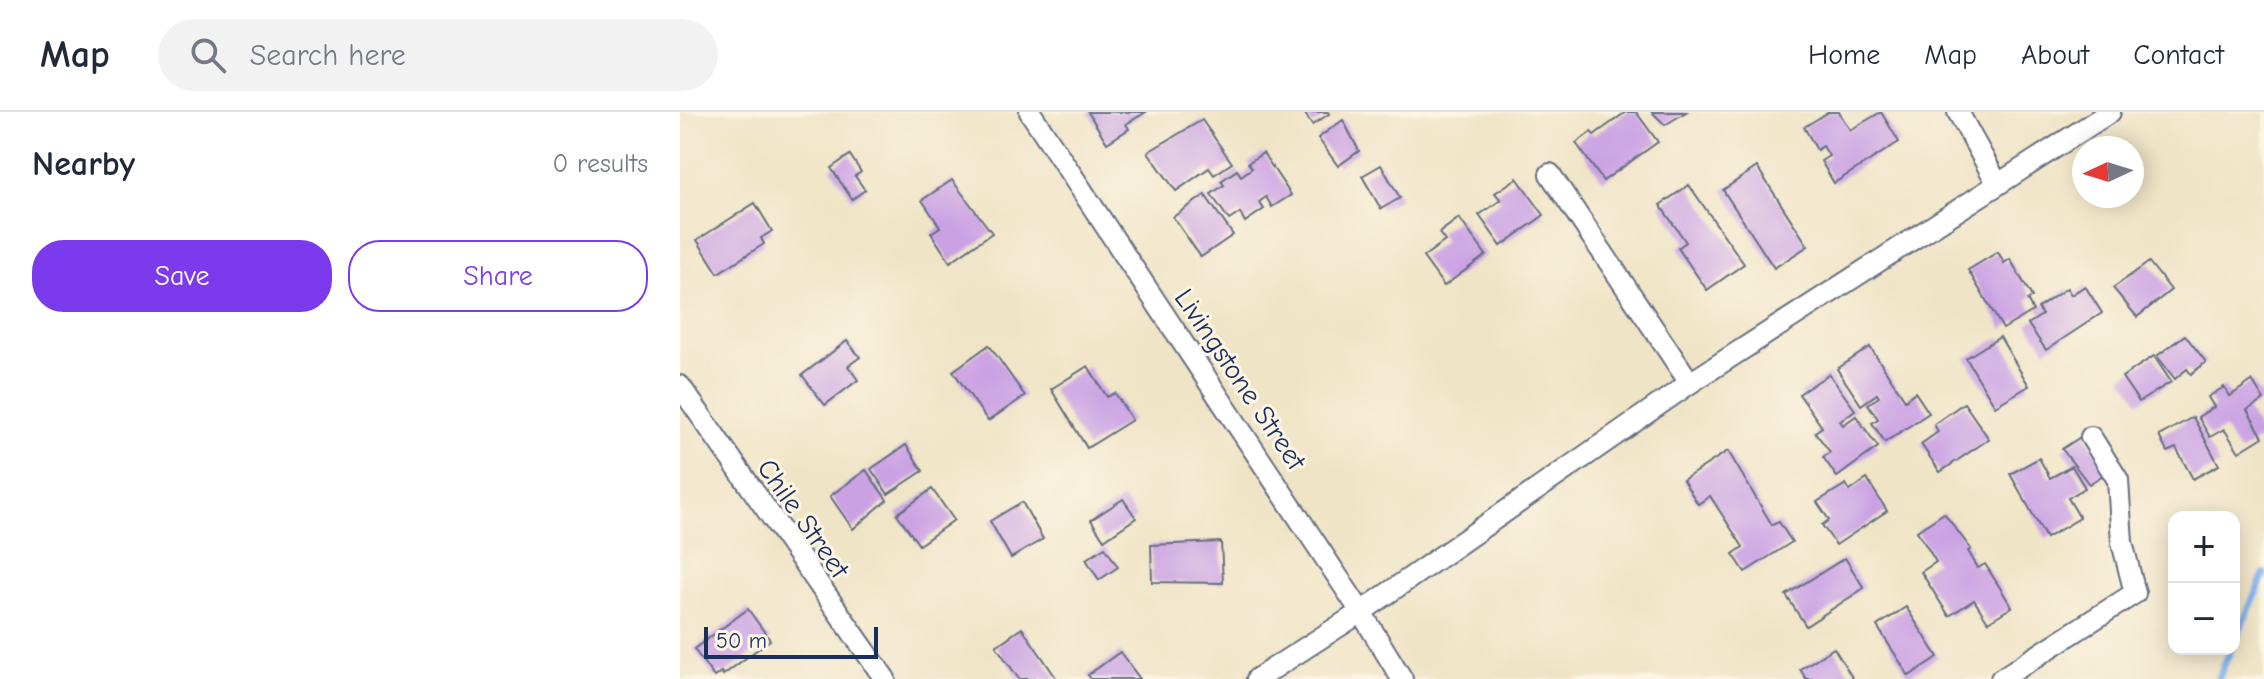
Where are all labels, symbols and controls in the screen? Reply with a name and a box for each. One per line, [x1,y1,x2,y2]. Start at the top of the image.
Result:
search box [158,19,718,91]
text: Map [40,33,110,77]
icon: search [186,33,230,77]
text: Search here [250,38,406,73]
text: Home [1808,39,1880,71]
text: Map [1924,39,1977,71]
text: About [2021,39,2089,71]
text: Contact [2133,39,2224,71]
north arrow [2072,136,2144,208]
text: Nearby [32,144,135,184]
text: 0 results [553,149,648,179]
button: Save [32,240,332,312]
button: Share [348,240,648,312]
street label: Livingstone Street [1168,283,1313,477]
street label: Chile Street [750,453,856,585]
map controls [2168,511,2240,655]
button: + [2168,511,2240,583]
button: − [2168,583,2240,655]
scale bar [704,623,878,659]
text: 50 m [716,628,767,654]

